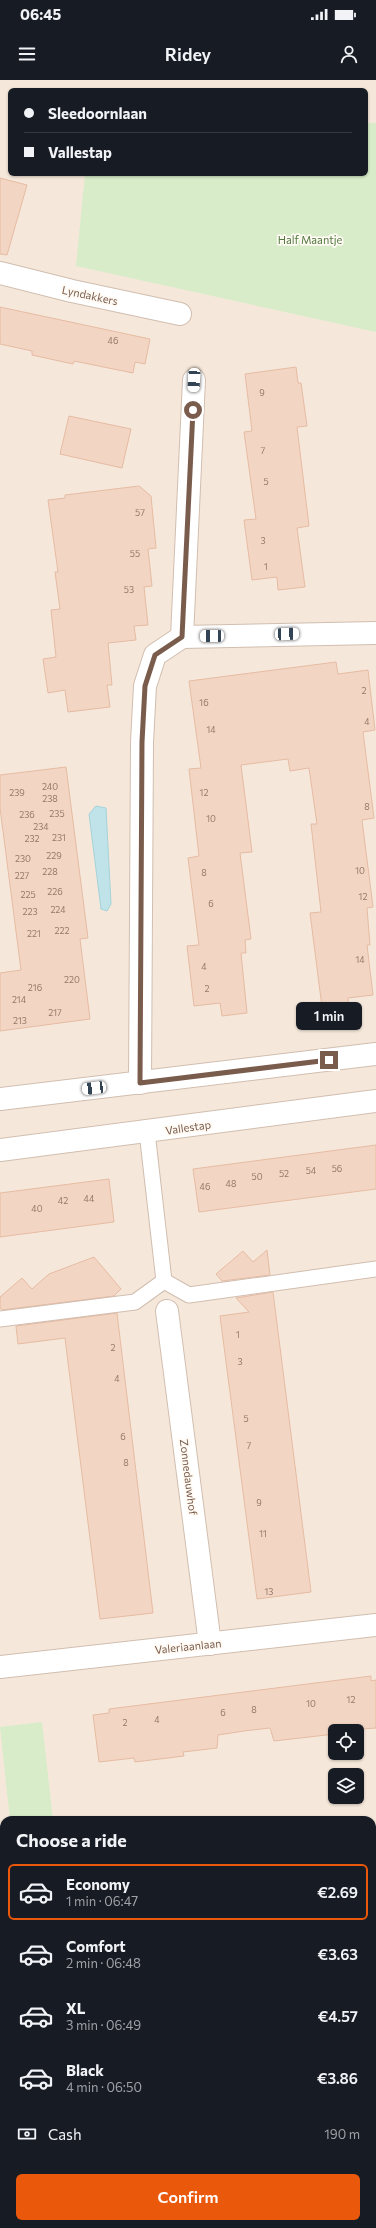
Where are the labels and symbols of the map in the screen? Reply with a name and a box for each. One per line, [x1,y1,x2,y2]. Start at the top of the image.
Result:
park label: Half Maantje [278,233,342,246]
street label: Lyndakkers [61,283,119,307]
house number: 46 [108,335,118,346]
car [187,368,201,392]
house number: 9 [259,387,265,398]
route start [184,401,202,419]
house number: 7 [261,445,266,456]
house number: 5 [263,476,269,487]
house number: 57 [135,507,145,518]
house number: 3 [260,535,266,546]
house number: 55 [130,548,140,559]
house number: 1 [264,561,268,572]
house number: 53 [124,584,134,595]
car [275,628,299,640]
car [200,630,224,642]
house number: 2 [362,685,367,696]
house number: 16 [199,697,209,708]
house number: 4 [364,716,370,727]
house number: 14 [206,724,216,735]
house number: 240 [42,781,58,792]
house number: 239 [9,787,25,798]
house number: 12 [200,787,208,798]
house number: 238 [42,793,58,804]
house number: 8 [364,801,370,812]
house number: 235 [49,808,65,819]
house number: 236 [19,809,35,820]
house number: 10 [206,813,216,824]
house number: 234 [33,821,49,832]
house number: 231 [52,832,66,843]
house number: 232 [24,833,40,844]
house number: 229 [46,850,62,861]
house number: 230 [15,853,31,864]
house number: 10 [355,865,365,876]
house number: 228 [42,866,58,877]
house number: 8 [201,867,207,878]
house number: 227 [15,870,30,881]
house number: 226 [47,886,63,897]
house number: 225 [20,889,36,900]
house number: 12 [359,891,367,902]
house number: 6 [208,898,214,909]
house number: 224 [50,904,66,915]
house number: 223 [22,906,38,917]
house number: 222 [55,925,69,936]
house number: 221 [27,928,41,939]
house number: 14 [355,954,365,965]
house number: 4 [201,961,207,972]
house number: 220 [64,974,80,985]
house number: 216 [28,982,42,993]
house number: 2 [205,983,210,994]
house number: 214 [12,994,27,1005]
callout: 1 min [296,1002,362,1030]
house number: 217 [48,1007,62,1018]
house number: 213 [13,1015,27,1026]
route end [320,1051,338,1069]
car [81,1081,107,1095]
street label: Vallestap [164,1117,212,1137]
house number: 56 [332,1163,342,1174]
house number: 54 [306,1165,317,1176]
house number: 52 [279,1168,289,1179]
house number: 50 [251,1171,263,1182]
house number: 48 [226,1178,236,1189]
house number: 46 [200,1181,210,1192]
house number: 44 [84,1193,95,1204]
house number: 42 [58,1195,68,1206]
house number: 40 [31,1203,43,1214]
house number: 1 [236,1329,240,1340]
house number: 2 [111,1342,116,1353]
house number: 3 [237,1356,243,1367]
house number: 4 [114,1373,120,1384]
house number: 5 [243,1413,249,1424]
house number: 6 [120,1431,126,1442]
street label: Zonnedauwhof [178,1438,200,1516]
house number: 7 [247,1440,252,1451]
house number: 8 [123,1457,129,1468]
house number: 9 [256,1497,262,1508]
house number: 11 [259,1528,267,1539]
house number: 13 [265,1586,273,1597]
street label: Valeriaanlaan [154,1636,222,1656]
house number: 12 [347,1694,355,1705]
house number: 10 [306,1698,316,1709]
house number: 8 [251,1704,257,1715]
house number: 6 [220,1707,226,1718]
house number: 4 [154,1714,160,1725]
house number: 2 [123,1717,128,1728]

